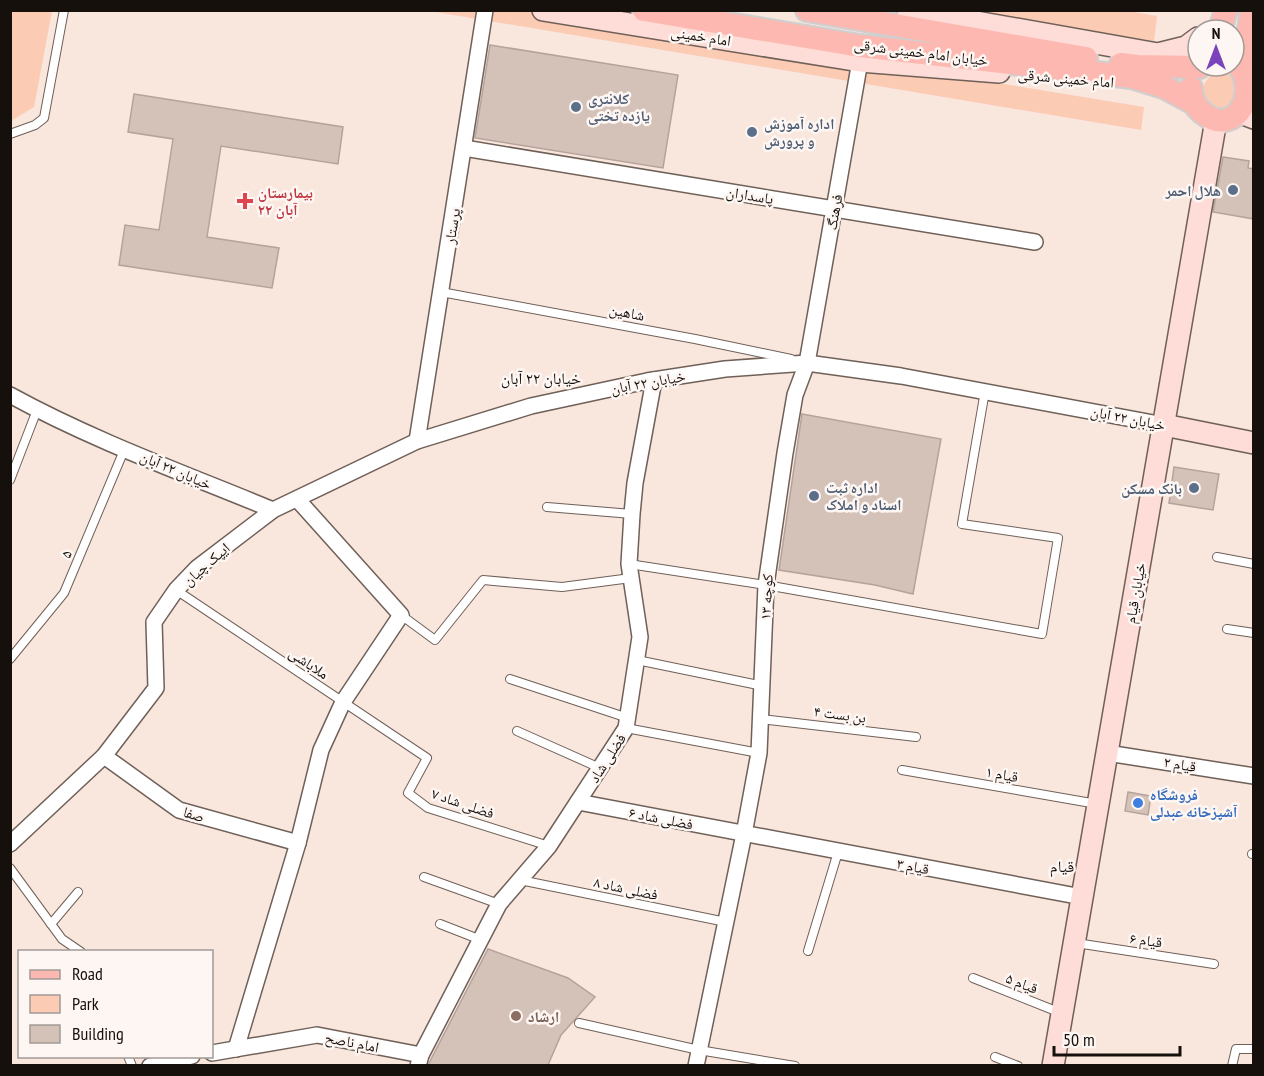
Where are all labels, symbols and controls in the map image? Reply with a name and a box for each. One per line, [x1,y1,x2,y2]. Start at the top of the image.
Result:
north arrow [1186,18,1246,78]
street label: امام خمینی [669,22,732,51]
text: N [1212,23,1220,43]
street label: خیابان امام خمینی شرقی [853,34,990,71]
street label: امام خمینی شرقی [1017,64,1115,93]
place label: کلانتری یازده تختی [588,89,650,125]
marker: کلانتری یازده تختی [569,100,583,114]
place label: اداره آموزش و پرورش [764,114,834,150]
marker: اداره آموزش و پرورش [745,125,759,139]
place label: هلال احمر [1164,181,1221,200]
street label: پاسداران [725,182,775,209]
place label: بیمارستان ۲۲ آبان [258,183,313,219]
marker: هلال احمر [1226,183,1240,197]
marker: بیمارستان ۲۲ آبان [236,192,254,210]
street label: فرهنگ [822,193,846,231]
street label: پرستار [440,207,464,246]
street label: شاهین [608,299,646,326]
street label: خیابان ۲۲ آبان [609,366,687,399]
district label: خیابان ۲۲ آبان [501,368,581,389]
street label: خیابان ۲۲ آبان [1089,401,1167,436]
street label: خیابان ۲۲ آبان [137,446,215,495]
place label: اداره ثبت اسناد و املاک [826,478,902,514]
place label: بانک مسکن [1121,479,1182,498]
marker: بانک مسکن [1187,481,1201,495]
marker: اداره ثبت اسناد و املاک [807,489,821,503]
street label: ایپک چیان [178,538,234,590]
street label: ۵ [56,547,76,561]
street label: خیابان قیام [1120,561,1151,625]
street label: کوچه ۱۳ [755,573,777,621]
street label: ملاباشی [285,643,333,684]
street label: بن بست ۴ [813,701,867,728]
street label: فضلی شاد [584,730,631,787]
street label: قیام ۲ [1162,752,1198,777]
street label: قیام ۱ [984,762,1020,787]
street label: فضلی شاد ۷ [429,783,497,823]
place label: فروشگاه آشپزخانه عبدلی [1150,785,1238,821]
marker: فروشگاه آشپزخانه عبدلی [1131,796,1145,810]
street label: صفا [181,802,207,826]
street label: فضلی شاد ۶ [627,802,695,835]
street label: قیام ۳ [895,854,931,879]
district label: قیام [1050,856,1074,877]
street label: فضلی شاد ۸ [592,872,660,905]
street label: قیام ۶ [1128,928,1164,953]
legend [18,950,213,1058]
text: Road [72,962,103,985]
street label: قیام ۵ [1003,968,1041,999]
text: Park [72,992,99,1015]
place label: ارشاد [528,1007,559,1026]
marker: ارشاد [509,1009,523,1023]
scale bar [1054,1019,1180,1057]
text: Building [72,1022,124,1045]
street label: امام ناصح [323,1027,381,1057]
text: 50 m [1063,1028,1095,1051]

